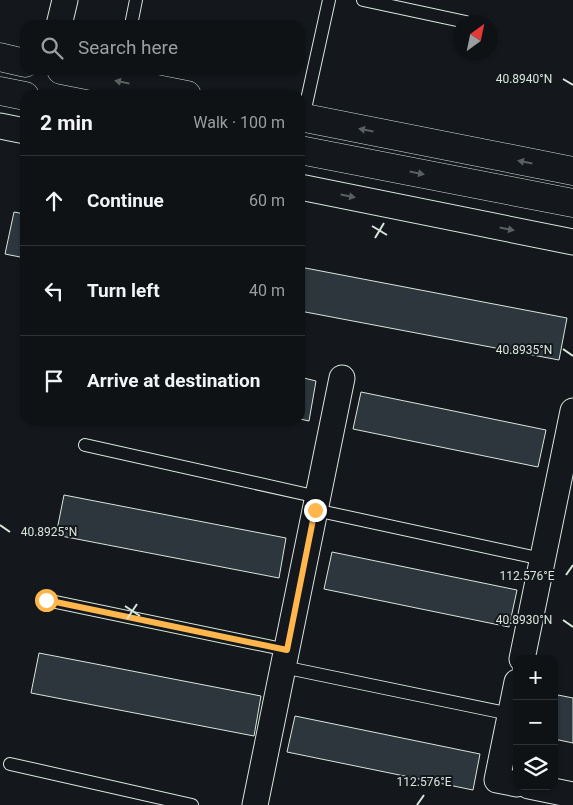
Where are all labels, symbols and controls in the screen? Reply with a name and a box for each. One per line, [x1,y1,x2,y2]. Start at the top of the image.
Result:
north arrow [453,15,498,60]
search box [20,20,305,75]
icon: search [38,34,66,62]
text: Search here [78,36,178,59]
text: 40.8940°N [496,72,552,86]
one-way arrow [114,78,130,86]
text: 2 min [40,111,93,135]
text: Walk · 100 m [193,113,285,132]
one-way arrow [357,126,373,134]
one-way arrow [518,158,533,166]
one-way arrow [409,169,425,177]
icon: ahead [40,187,68,215]
text: Continue [87,189,164,212]
text: 60 m [249,191,285,210]
one-way arrow [340,193,356,201]
one-way arrow [500,225,516,233]
icon: left [40,277,68,305]
text: Turn left [87,279,160,302]
text: 40 m [249,281,285,300]
text: 40.8935°N [496,343,552,357]
icon: arrive [40,367,68,395]
text: Arrive at destination [87,369,260,392]
route end [304,499,327,522]
text: 40.8925°N [21,525,77,539]
text: 112.576°E [500,569,555,583]
route start [35,589,58,612]
text: 40.8930°N [496,613,552,627]
map controls [513,655,558,790]
button: + [513,655,558,700]
button: − [513,700,558,745]
button: layers [513,745,558,790]
text: 112.576°E [397,775,452,789]

